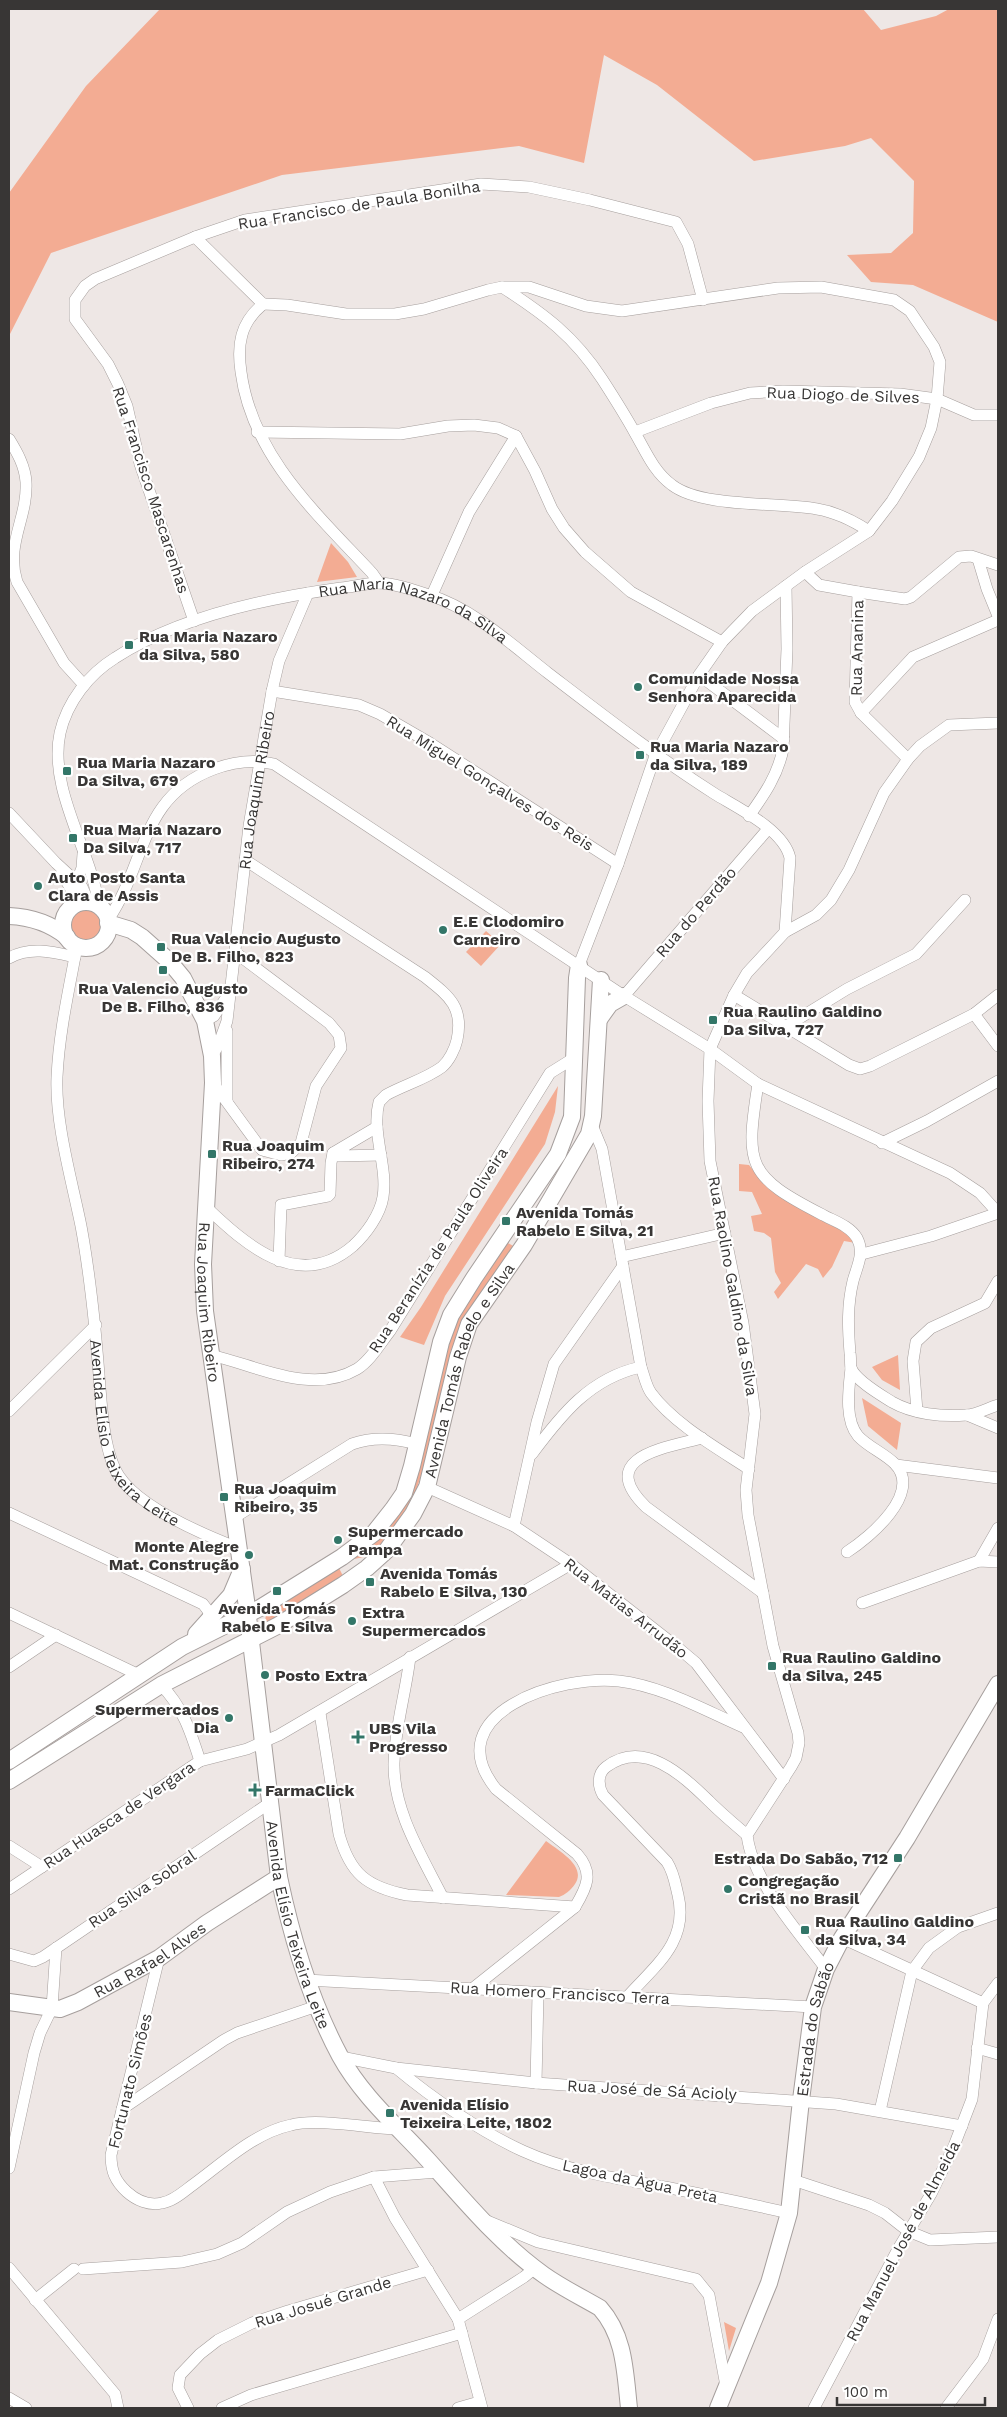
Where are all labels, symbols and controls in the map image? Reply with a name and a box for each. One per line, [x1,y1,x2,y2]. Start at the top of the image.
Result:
street label: Rua Francisco de Paula Bonilha [237,176,481,234]
street label: Rua Diogo de Silves [766,383,920,407]
street label: Rua Francisco Mascarenhas [109,384,193,596]
street label: Rua Maria Nazaro da Silva [317,573,512,647]
street label: Rua Ananina [847,600,867,696]
place label: Rua Maria Nazaro da Silva, 580 [139,627,278,664]
marker: Rua Maria Nazaro da Silva, 580 [123,639,135,651]
place label: Comunidade Nossa Senhora Aparecida [648,669,800,706]
marker: Comunidade Nossa Senhora Aparecida [632,681,644,693]
street label: Rua Joaquim Ribeiro [235,709,278,871]
street label: Rua Miguel Gonçalves dos Reis [383,711,597,855]
place label: Rua Maria Nazaro da Silva, 189 [650,737,789,774]
marker: Rua Maria Nazaro da Silva, 189 [634,749,646,761]
place label: Rua Maria Nazaro Da Silva, 679 [77,753,216,790]
marker: Rua Maria Nazaro Da Silva, 679 [61,765,73,777]
place label: Rua Maria Nazaro Da Silva, 717 [83,820,222,857]
marker: Rua Maria Nazaro Da Silva, 717 [67,832,79,844]
street label: Rua do Perdão [652,863,740,961]
place label: Auto Posto Santa Clara de Assis [48,868,186,905]
marker: Auto Posto Santa Clara de Assis [32,880,44,892]
place label: E.E Clodomiro Carneiro [453,912,564,949]
marker: E.E Clodomiro Carneiro [437,924,449,936]
place label: Rua Valencio Augusto De B. Filho, 823 [171,929,341,966]
marker: Rua Valencio Augusto De B. Filho, 823 [155,941,167,953]
marker: Rua Valencio Augusto De B. Filho, 836 [157,964,169,976]
place label: Rua Valencio Augusto De B. Filho, 836 [78,979,248,1016]
place label: Rua Raulino Galdino Da Silva, 727 [723,1002,882,1039]
marker: Rua Raulino Galdino Da Silva, 727 [707,1014,719,1026]
place label: Rua Joaquim Ribeiro, 274 [222,1136,325,1173]
street label: Rua Beranízia de Paula Oliveira [364,1144,512,1356]
marker: Rua Joaquim Ribeiro, 274 [206,1148,218,1160]
street label: Rua Raolino Galdino da Silva [704,1175,762,1397]
place label: Avenida Tomás Rabelo E Silva, 21 [516,1203,654,1240]
marker: Avenida Tomás Rabelo E Silva, 21 [500,1215,512,1227]
street label: Rua Joaquim Ribeiro [193,1222,225,1384]
street label: Avenida Tomás Rabelo e Silva [420,1259,518,1480]
street label: Avenida Elísio Teixeira Leite [87,1339,183,1530]
place label: Rua Joaquim Ribeiro, 35 [234,1479,337,1516]
marker: Rua Joaquim Ribeiro, 35 [218,1491,230,1503]
place label: Supermercado Pampa [348,1522,464,1559]
marker: Supermercado Pampa [332,1534,344,1546]
place label: Monte Alegre Mat. Construção [109,1537,239,1574]
marker: Monte Alegre Mat. Construção [243,1549,255,1561]
street label: Rua Matias Arrudão [560,1554,692,1662]
place label: Avenida Tomás Rabelo E Silva, 130 [380,1564,528,1601]
marker: Avenida Tomás Rabelo E Silva, 130 [364,1576,376,1588]
marker: Avenida Tomás Rabelo E Silva [271,1585,283,1597]
place label: Avenida Tomás Rabelo E Silva [218,1599,336,1636]
place label: Extra Supermercados [362,1603,486,1640]
marker: Extra Supermercados [346,1615,358,1627]
place label: Rua Raulino Galdino da Silva, 245 [782,1648,941,1685]
marker: Rua Raulino Galdino da Silva, 245 [766,1660,778,1672]
place label: Posto Extra [275,1666,368,1685]
marker: Posto Extra [259,1669,271,1681]
place label: Supermercados Dia [95,1700,220,1737]
marker: Supermercados Dia [223,1712,235,1724]
place label: UBS Vila Progresso [369,1719,448,1756]
marker: UBS Vila Progresso [351,1730,365,1744]
street label: Rua Huasca de Vergara [40,1757,198,1873]
place label: FarmaClick [265,1781,354,1800]
marker: FarmaClick [249,1784,261,1796]
street label: Avenida Elísio Teixeira Leite [263,1819,335,2032]
street label: Rua Silva Sobral [85,1846,200,1932]
place label: Estrada Do Sabão, 712 [714,1849,888,1868]
marker: Estrada Do Sabão, 712 [892,1852,904,1864]
place label: Congregação Cristã no Brasil [738,1871,860,1908]
marker: Congregação Cristã no Brasil [722,1883,734,1895]
place label: Rua Raulino Galdino da Silva, 34 [815,1912,974,1949]
street label: Rua Rafael Alves [90,1918,209,2001]
marker: Rua Raulino Galdino da Silva, 34 [799,1924,811,1936]
street label: Estrada do Sabão [792,1958,838,2098]
street label: Rua Homero Francisco Terra [450,1978,670,2008]
street label: Fortunato Simões [104,2012,156,2150]
street label: Rua José de Sá Acioly [567,2076,738,2104]
place label: Avenida Elísio Teixeira Leite, 1802 [400,2095,552,2132]
marker: Avenida Elísio Teixeira Leite, 1802 [384,2107,396,2119]
street label: Rua Manuel José de Almeida [842,2137,964,2345]
street label: Lagoa da Àgua Preta [561,2155,719,2207]
street label: Rua Josué Grande [252,2272,394,2332]
scale bar [837,2374,984,2406]
text: 100 m [844,2383,888,2401]

